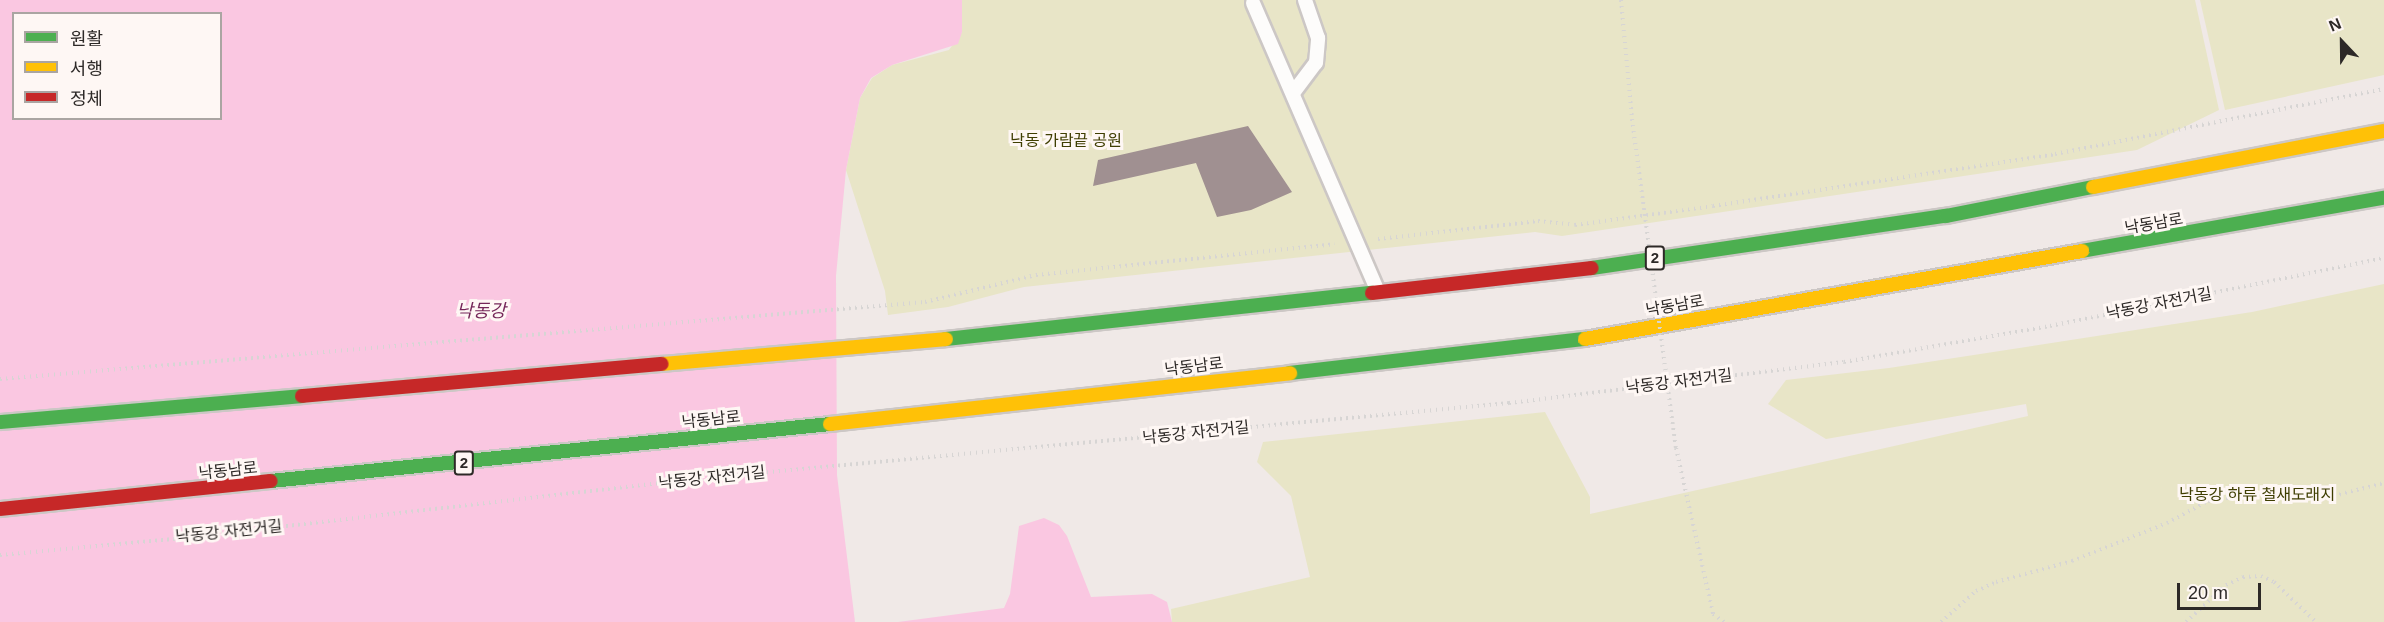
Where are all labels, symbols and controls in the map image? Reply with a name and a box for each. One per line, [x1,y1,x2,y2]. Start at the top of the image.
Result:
legend [12,12,222,120]
north arrow [2312,12,2372,72]
text: N [2327,15,2344,35]
text: 원활 [70,29,103,49]
text: 서행 [70,59,103,79]
text: 정체 [70,89,103,109]
park label: 낙동 가람끝 공원 [1010,131,1122,151]
street label: 낙동남로 [2123,209,2185,239]
road number: 2 [1644,246,1666,270]
street label: 낙동강 자전거길 [2104,284,2214,324]
street label: 낙동남로 [1644,291,1706,321]
water label: 낙동강 [456,300,506,322]
street label: 낙동남로 [1164,354,1224,380]
street label: 낙동강 자전거길 [1624,366,1734,398]
street label: 낙동남로 [681,407,741,433]
street label: 낙동강 자전거길 [1142,418,1250,448]
road number: 2 [454,451,474,475]
street label: 낙동남로 [198,458,258,484]
street label: 낙동강 자전거길 [658,463,766,493]
park label: 낙동강 하류 철새도래지 [2179,485,2335,505]
street label: 낙동강 자전거길 [175,517,283,547]
scale bar [2180,571,2264,609]
text: 20 m [2188,583,2228,603]

